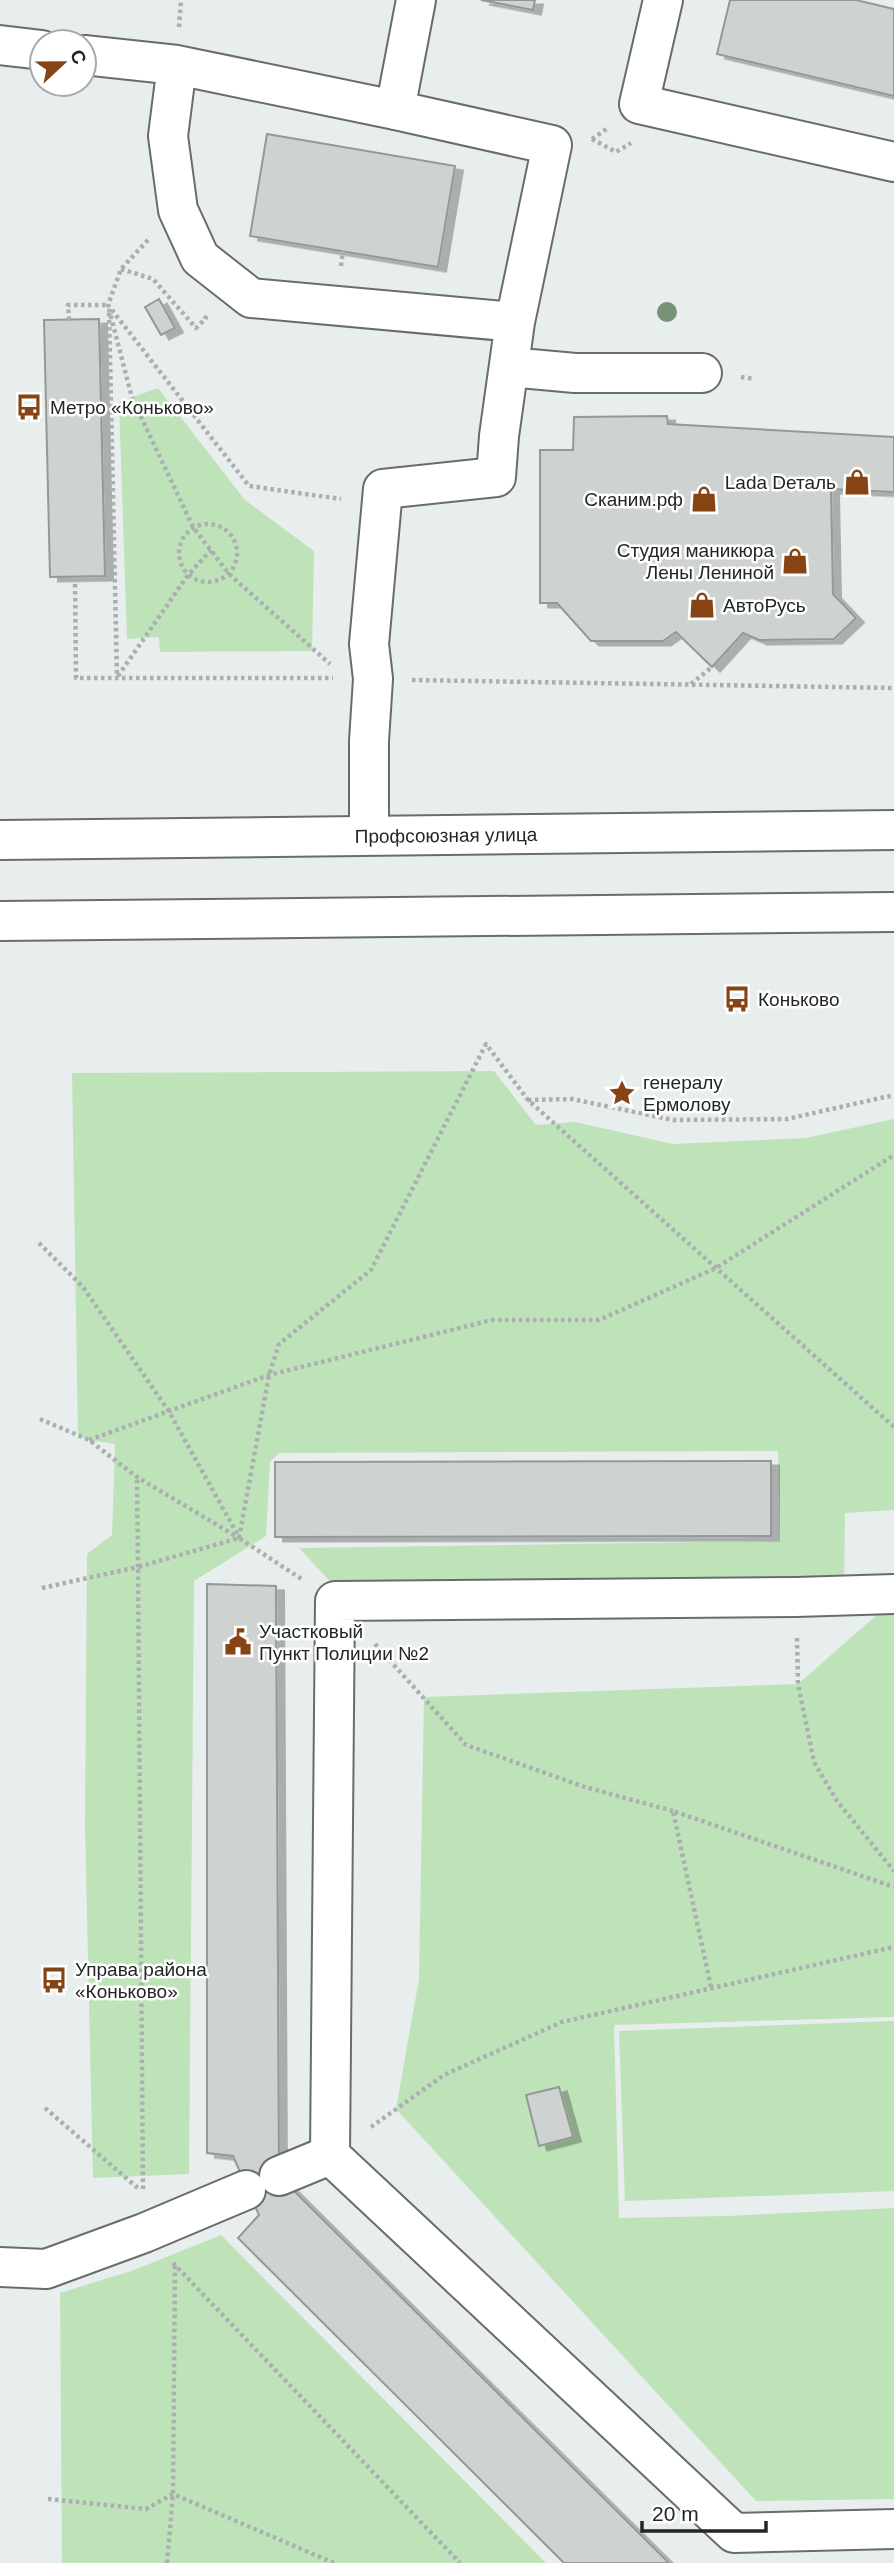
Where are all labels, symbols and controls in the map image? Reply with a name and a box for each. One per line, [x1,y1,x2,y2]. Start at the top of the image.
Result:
north arrow [28,28,98,98]
text: С [66,47,91,67]
bus stop icon: Метро «Коньково» [14,392,44,422]
place label: Метро «Коньково» [50,397,214,418]
shop icon: Lada Dеталь [842,467,872,497]
place label: Lada Dеталь [725,472,836,493]
shop icon: Сканим.рф [689,484,719,514]
place label: Сканим.рф [584,489,683,510]
place label: Студия маникюра Лены Лениной [617,540,774,583]
shop icon: Студия маникюра Лены Лениной [780,546,810,576]
shop icon: АвтоРусь [687,590,717,620]
place label: АвтоРусь [723,595,806,616]
street label: Профсоюзная улица [355,824,538,847]
bus stop icon: Коньково [722,984,752,1014]
place label: Коньково [758,989,840,1010]
place label: генералу Ермолову [643,1072,731,1115]
place icon: генералу Ермолову [607,1078,637,1108]
place label: Участковый Пункт Полиции №2 [259,1621,429,1664]
public building icon: Участковый Пункт Полиции №2 [223,1627,253,1657]
place label: Управа района «Коньково» [75,1959,207,2002]
bus stop icon: Управа района «Коньково» [39,1965,69,1995]
scale bar [642,2490,766,2534]
text: 20 m [652,2502,699,2525]

